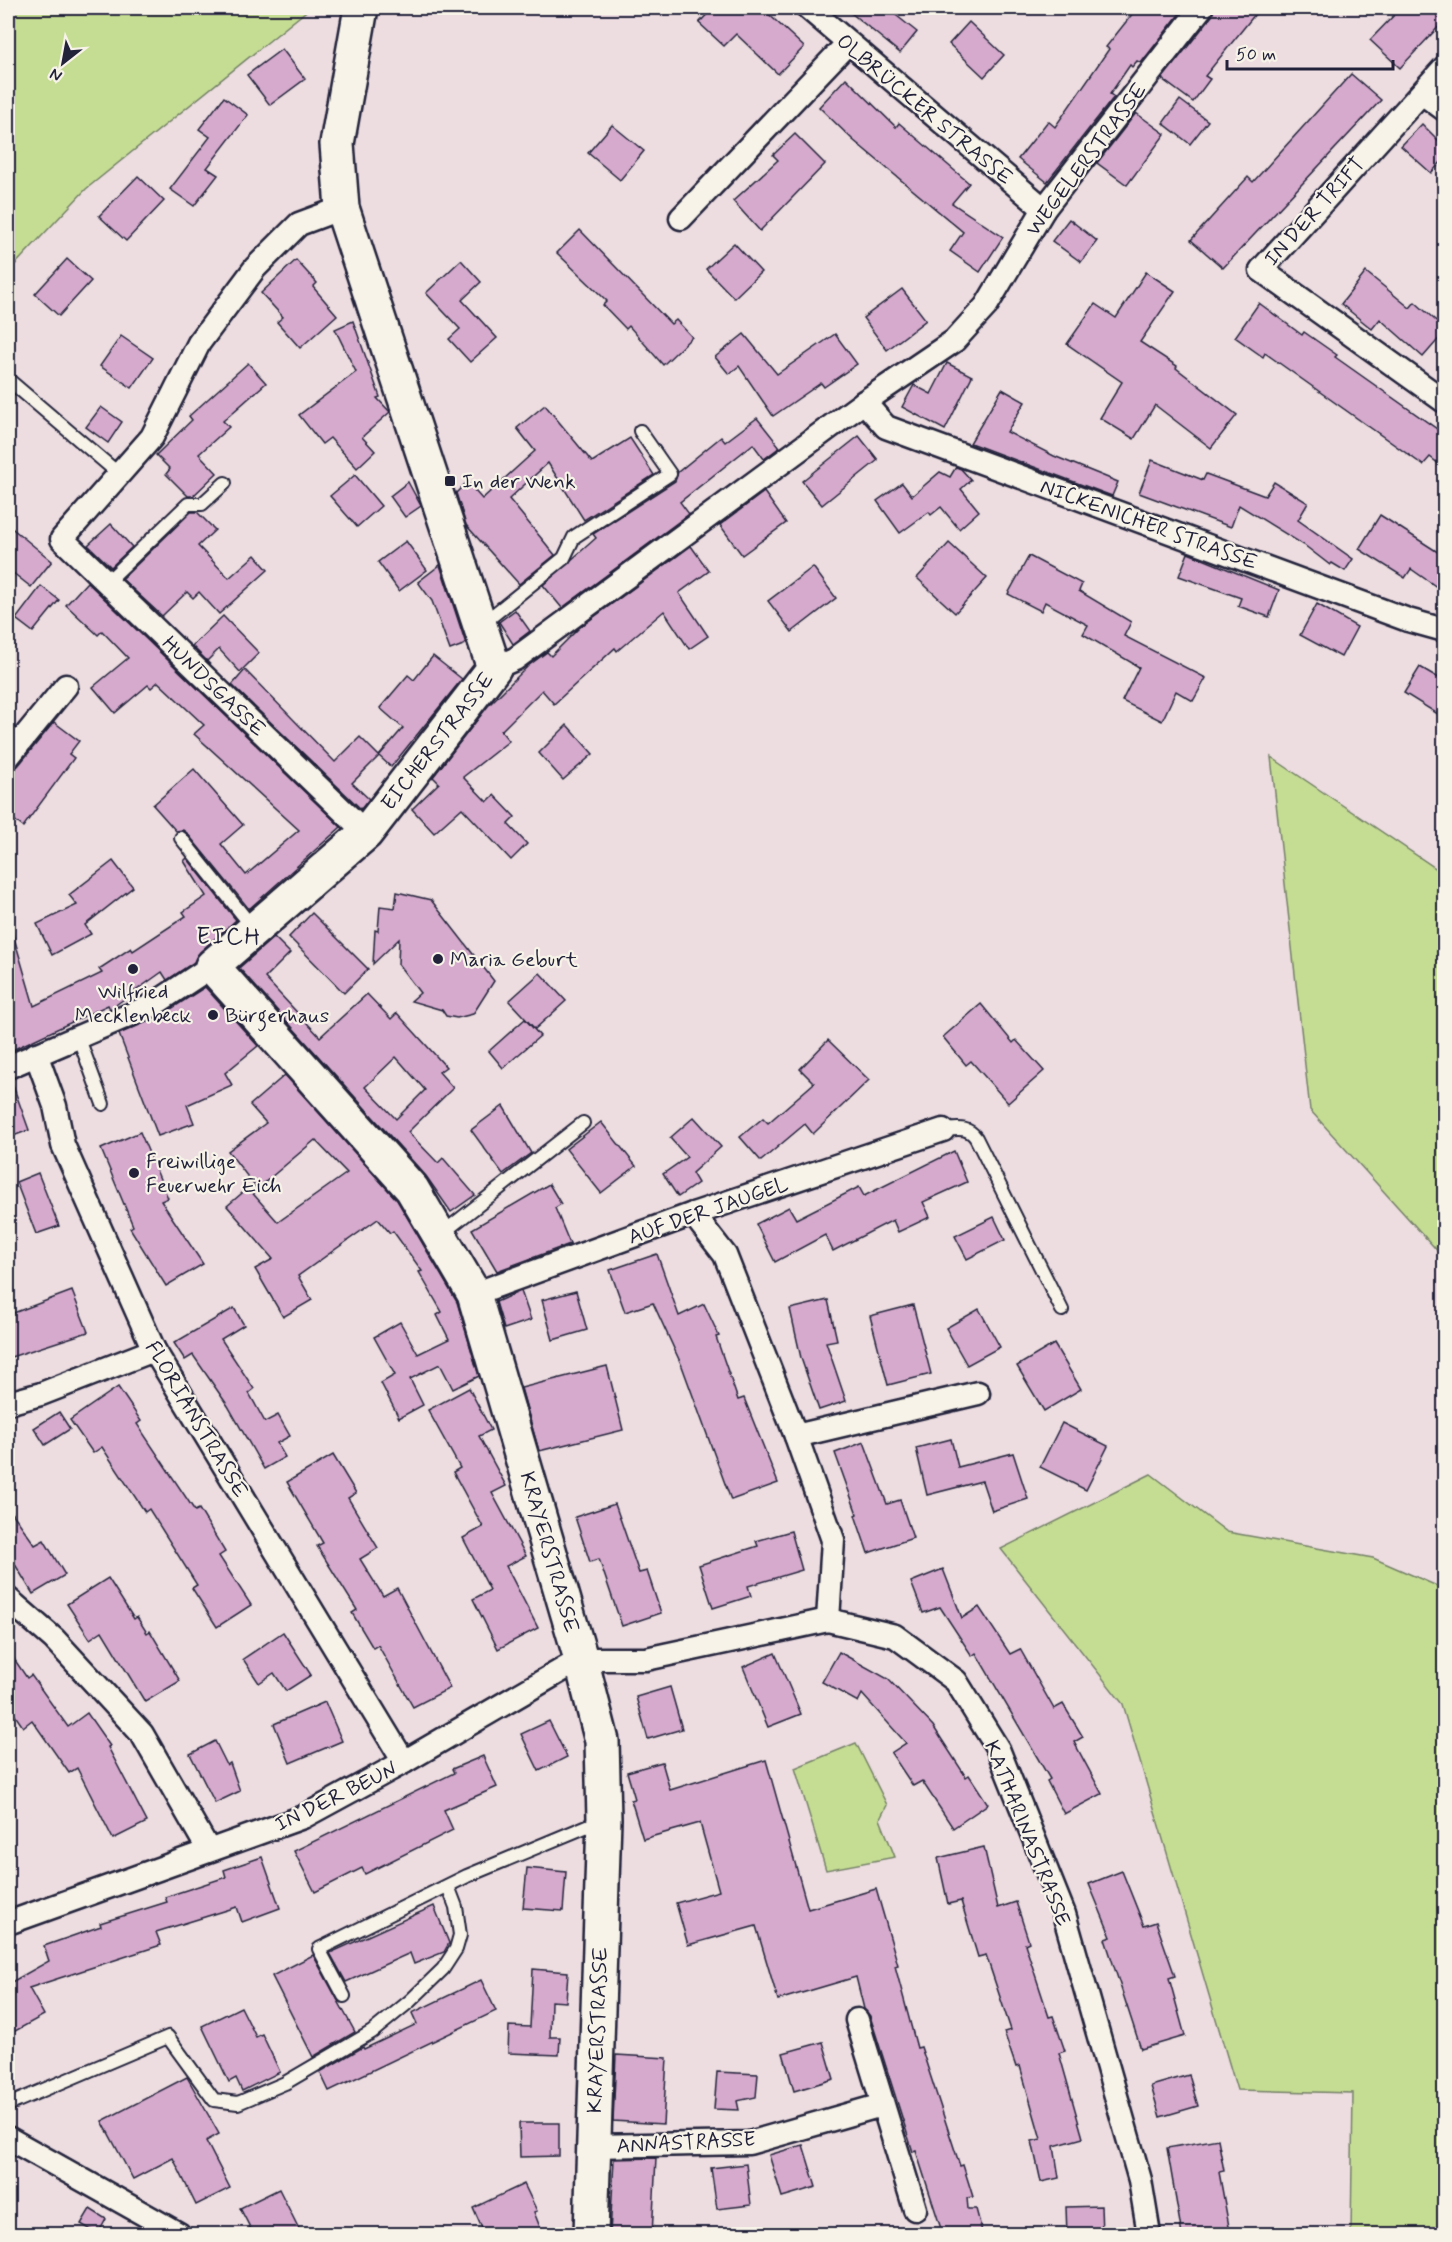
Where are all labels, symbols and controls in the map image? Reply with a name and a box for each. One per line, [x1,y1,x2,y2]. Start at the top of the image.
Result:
street label: OLBRÜCKER STRASSE [830,28,1018,192]
north arrow [33,33,93,93]
scale bar [1227,33,1394,71]
text: 50 m [1236,43,1276,67]
text: N [46,63,66,86]
street label: WEGELERSTRASSE [1020,77,1154,242]
street label: IN DER TRIFT [1258,151,1371,272]
place label: In der Wenk [462,468,576,496]
street label: NICKENICHER STRASSE [1036,473,1261,577]
marker: In der Wenk [443,474,457,488]
street label: HUNDSGASSE [155,630,271,743]
street label: EICHERSTRASSE [375,667,501,817]
district label: EICH [196,922,262,953]
place label: Maria Geburt [450,946,578,974]
marker: Maria Geburt [431,952,445,966]
marker: Wilfried Mecklenbeck [126,962,140,976]
place label: Wilfried Mecklenbeck [75,978,191,1030]
place label: Bürgerhaus [225,1002,329,1032]
marker: Bürgerhaus [206,1008,220,1022]
place label: Freiwillige Feuerwehr Eich [146,1148,282,1200]
marker: Freiwillige Feuerwehr Eich [127,1166,141,1180]
street label: AUF DER JAUGEL [624,1170,792,1251]
street label: FLORIANSTRASSE [138,1336,254,1503]
street label: KRAYERSTRASSE [513,1468,585,1636]
street label: KATHARINASTRASSE [977,1736,1077,1930]
street label: IN DER BEUN [271,1755,402,1839]
street label: KRAYERSTRASSE [581,1946,615,2114]
street label: ANNASTRASSE [616,2125,756,2161]

